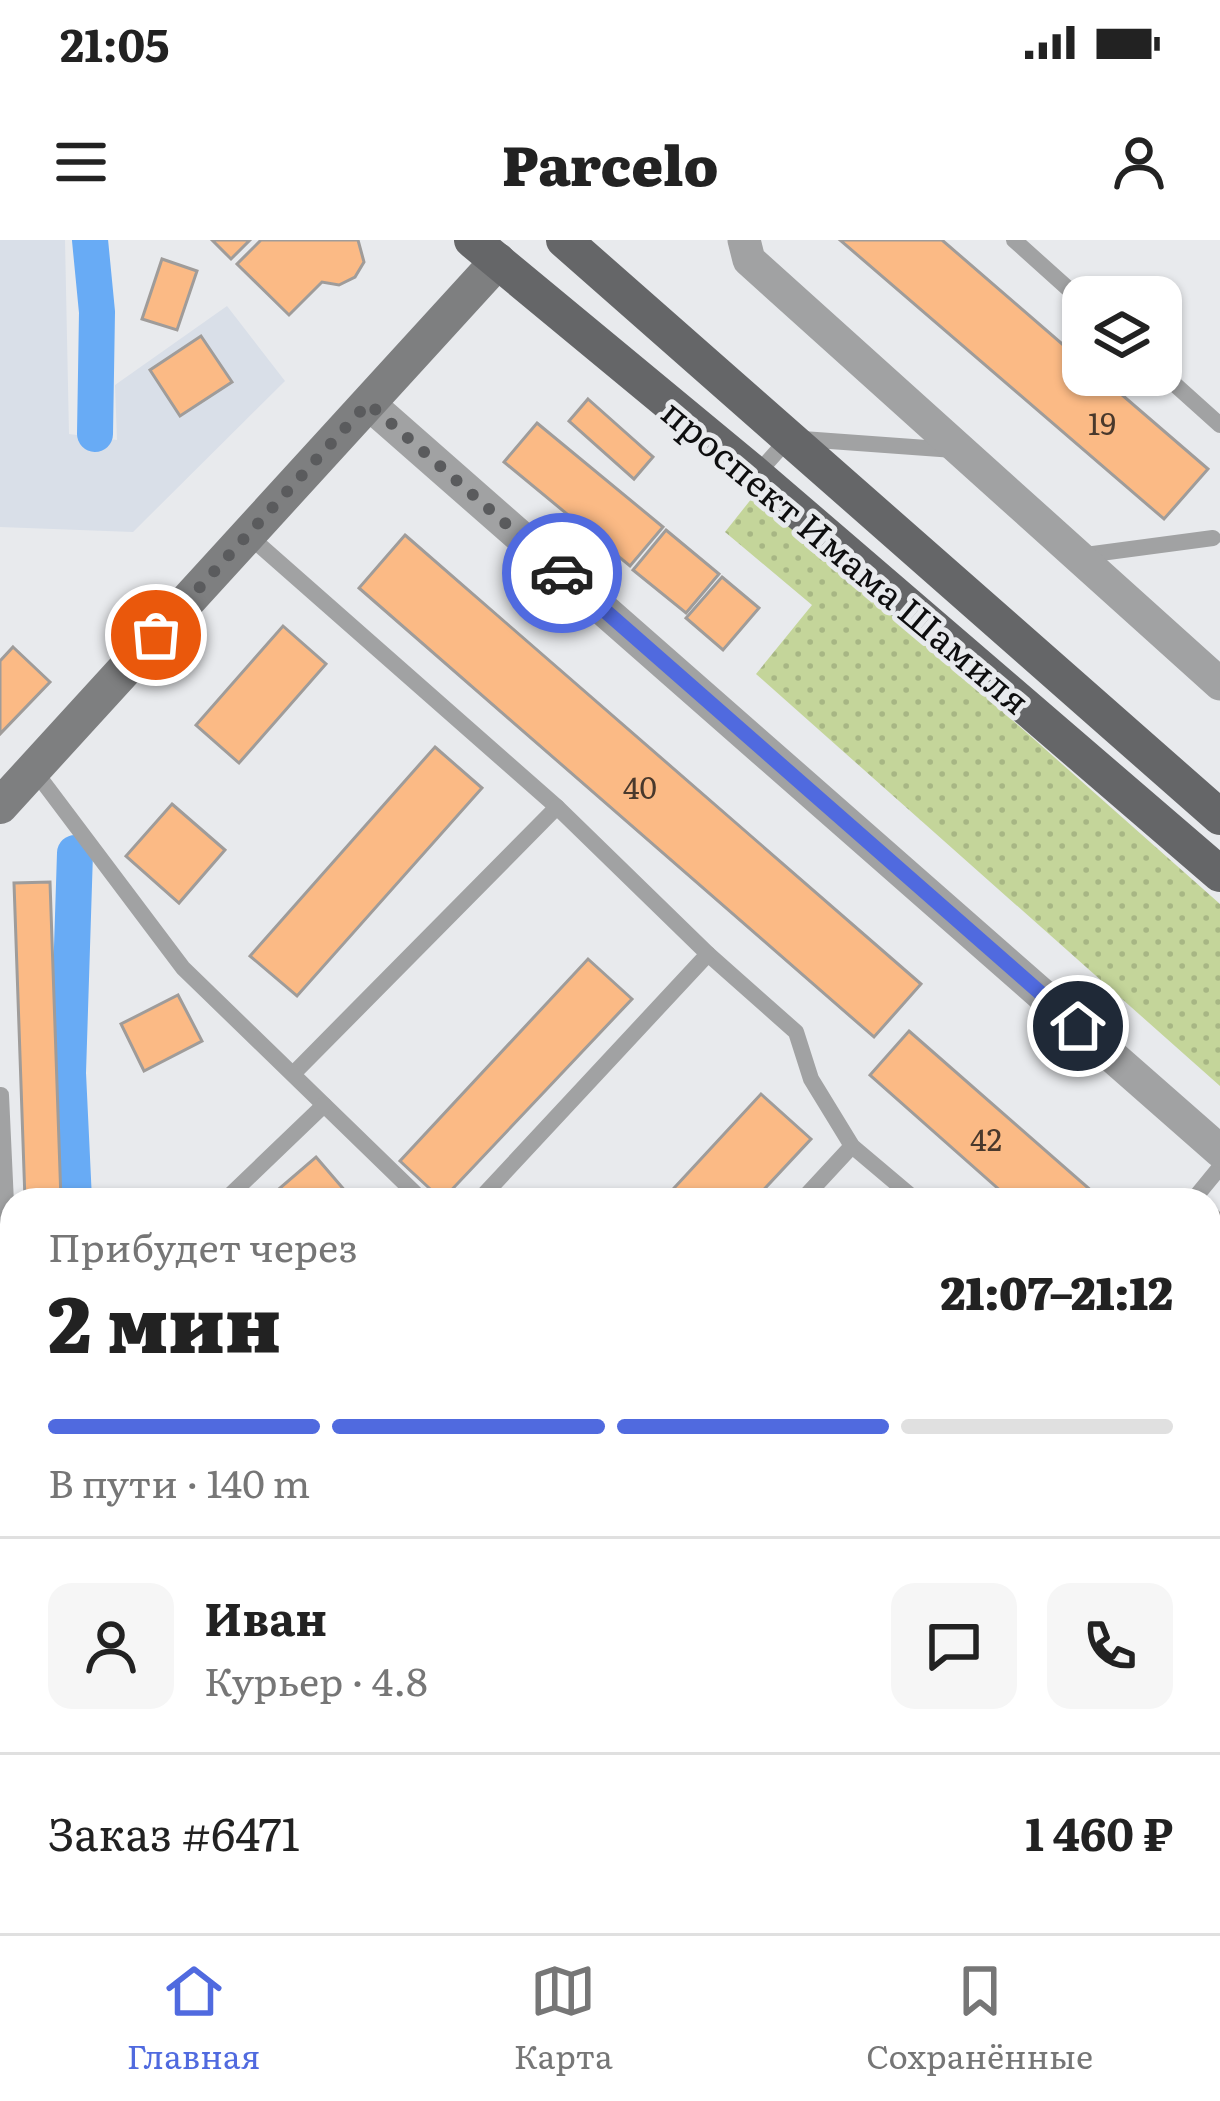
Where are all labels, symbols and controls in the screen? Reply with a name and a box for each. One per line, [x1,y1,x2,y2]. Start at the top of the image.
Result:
text: 21:05 [60,9,170,76]
text: Parcelo [502,122,718,203]
icon: menu [48,129,114,195]
icon: person [1106,129,1172,195]
map controls [1062,276,1182,396]
button: layers [1062,276,1182,396]
street label: проспект Имама Шамиля [651,385,1043,725]
house number: 19 [1088,400,1116,444]
courier [502,513,622,633]
icon: car [529,540,595,606]
pin [105,584,207,686]
icon: bag [123,602,189,668]
house number: 40 [623,764,657,808]
pin [1027,975,1129,1077]
icon: home [1045,993,1111,1059]
house number: 42 [970,1116,1002,1160]
text: Прибудет через [48,1216,358,1274]
text: 21:07–21:12 [941,1257,1173,1324]
text: 2 мин [48,1261,281,1377]
text: В пути · 140 m [48,1452,310,1510]
button: person [48,1583,174,1709]
text: Иван [204,1583,327,1650]
button: chat [891,1583,1017,1709]
button: phone [1047,1583,1173,1709]
text: Курьер · 4.8 [204,1650,428,1708]
text: Заказ #6471 [48,1798,300,1865]
text: 1 460 ₽ [1025,1798,1173,1865]
tab: Главная [127,1958,260,2079]
tab: Карта [514,1958,613,2079]
tab: Сохранённые [866,1958,1093,2079]

